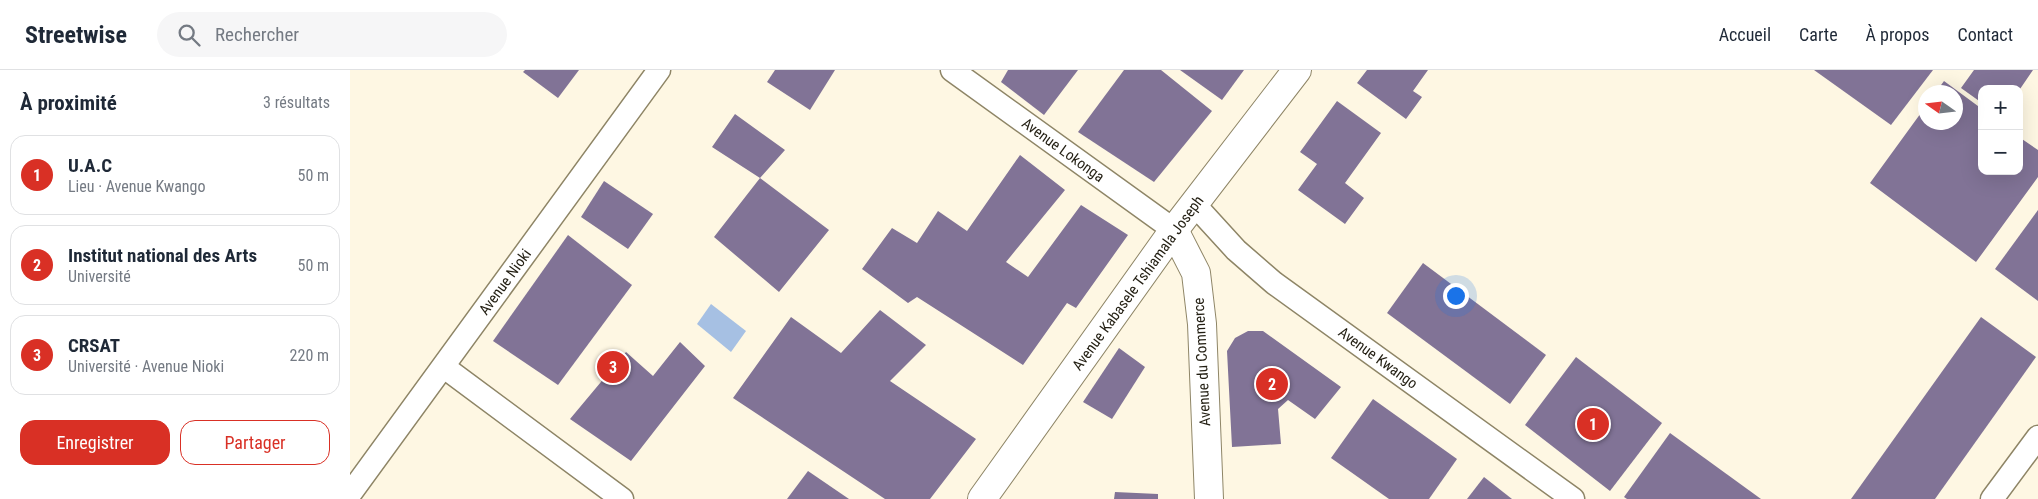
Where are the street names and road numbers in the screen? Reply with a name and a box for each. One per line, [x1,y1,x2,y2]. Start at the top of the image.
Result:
street label: Avenue Lokonga [1018,114,1108,186]
street label: Avenue Kabasele Tshiamala Joseph [1069,192,1207,374]
street label: Avenue Nioki [475,246,535,318]
street label: Avenue du Commerce [1190,297,1214,427]
street label: Avenue Kwango [1335,323,1421,393]

